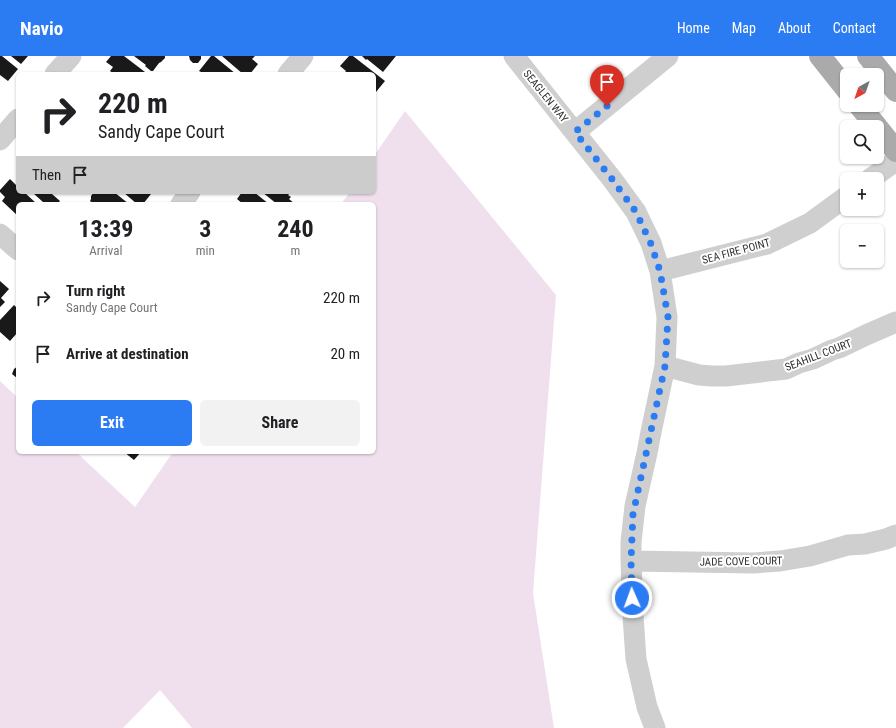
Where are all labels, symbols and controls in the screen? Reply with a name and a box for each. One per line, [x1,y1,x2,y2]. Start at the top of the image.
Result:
text: Navio [20,17,63,40]
text: Home [677,20,710,36]
text: Map [732,20,756,36]
text: About [778,20,811,36]
text: Contact [833,20,876,36]
pin [590,65,624,106]
street label: SEAGLEN WAY [520,67,571,125]
north arrow [840,68,884,112]
map controls [840,68,884,268]
icon: arrive [596,71,618,93]
text: 220 m [98,87,168,120]
icon: right [32,88,84,140]
button: search [840,120,884,164]
text: Sandy Cape Court [98,121,225,142]
icon: arrive [69,164,91,186]
text: Then [32,166,61,184]
button: + [840,172,884,216]
text: 13:39 [78,215,133,243]
text: 3 [199,215,211,243]
text: 240 [277,215,314,243]
button: − [840,224,884,268]
street label: SEA FIRE POINT [701,236,772,267]
text: Arrival [89,243,122,258]
text: min [196,243,215,258]
text: m [291,243,300,258]
text: Turn right [66,282,125,300]
icon: right [32,287,54,309]
text: 220 m [323,289,360,307]
text: Sandy Cape Court [66,300,158,315]
street label: SEAHILL COURT [783,337,854,374]
icon: arrive [32,343,54,365]
text: Arrive at destination [66,345,189,363]
text: 20 m [330,345,360,363]
button: Exit [32,400,192,446]
button: Share [200,400,360,446]
street label: JADE COVE COURT [699,554,783,569]
position arrow [611,577,653,619]

